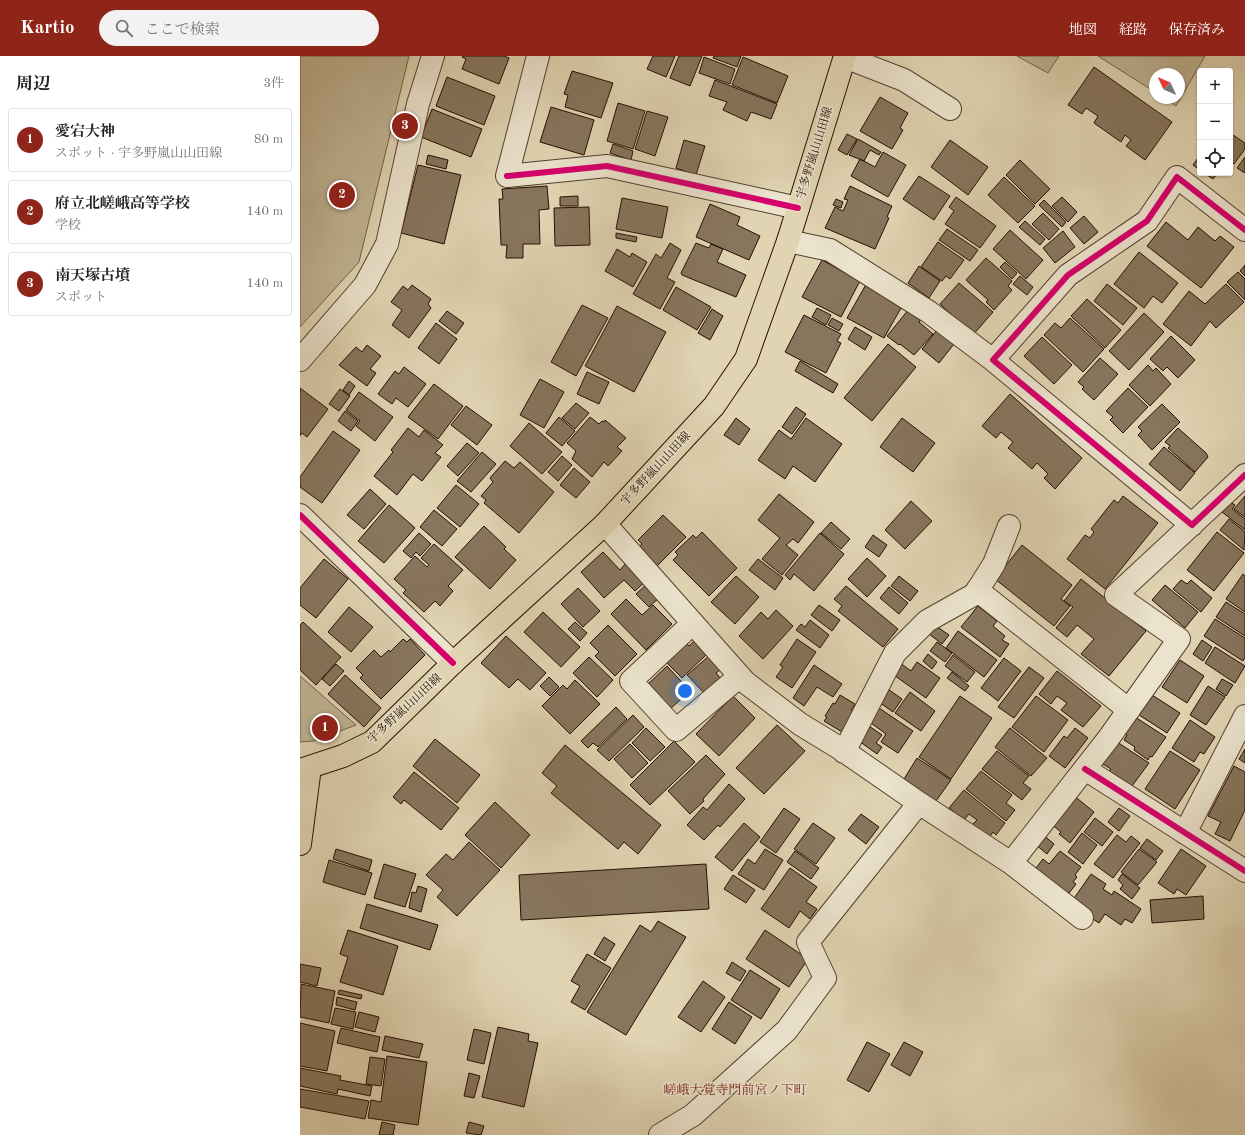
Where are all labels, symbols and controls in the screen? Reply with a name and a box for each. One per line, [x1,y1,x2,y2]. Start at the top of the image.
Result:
search box [99,10,379,46]
icon: search [113,17,135,39]
text: Kartio [20,19,75,38]
text: ここで検索 [145,23,220,38]
text: 地図 [1069,23,1097,37]
text: 経路 [1119,23,1147,37]
text: 保存済み [1169,23,1225,37]
north arrow [1149,68,1185,104]
map controls [1197,68,1233,176]
button: + [1197,68,1233,104]
text: 周辺 [16,76,50,93]
text: 3件 [263,77,284,90]
button: − [1197,104,1233,140]
street label: 宇多野嵐山山田線 [793,105,835,201]
pin: 3 [392,111,418,141]
text: 愛宕大神 [55,125,115,140]
text: 1 [26,133,34,146]
text: 80 m [254,133,283,146]
button: locate [1197,140,1233,176]
text: スポット · 宇多野嵐山山田線 [55,147,222,160]
pin: 2 [329,180,355,210]
text: 府立北嵯峨高等学校 [55,197,190,212]
text: 2 [26,205,34,218]
text: 140 m [246,205,283,218]
text: 学校 [55,219,81,232]
text: 南天塚古墳 [55,269,130,284]
text: 3 [26,277,34,290]
text: 140 m [246,277,283,290]
text: スポット [55,291,107,304]
street label: 宇多野嵐山山田線 [617,428,693,508]
street label: 宇多野嵐山山田線 [364,670,444,746]
your location [675,681,695,701]
pin: 1 [312,713,338,743]
district label: 嵯峨大覚寺門前宮ノ下町 [663,1083,807,1097]

